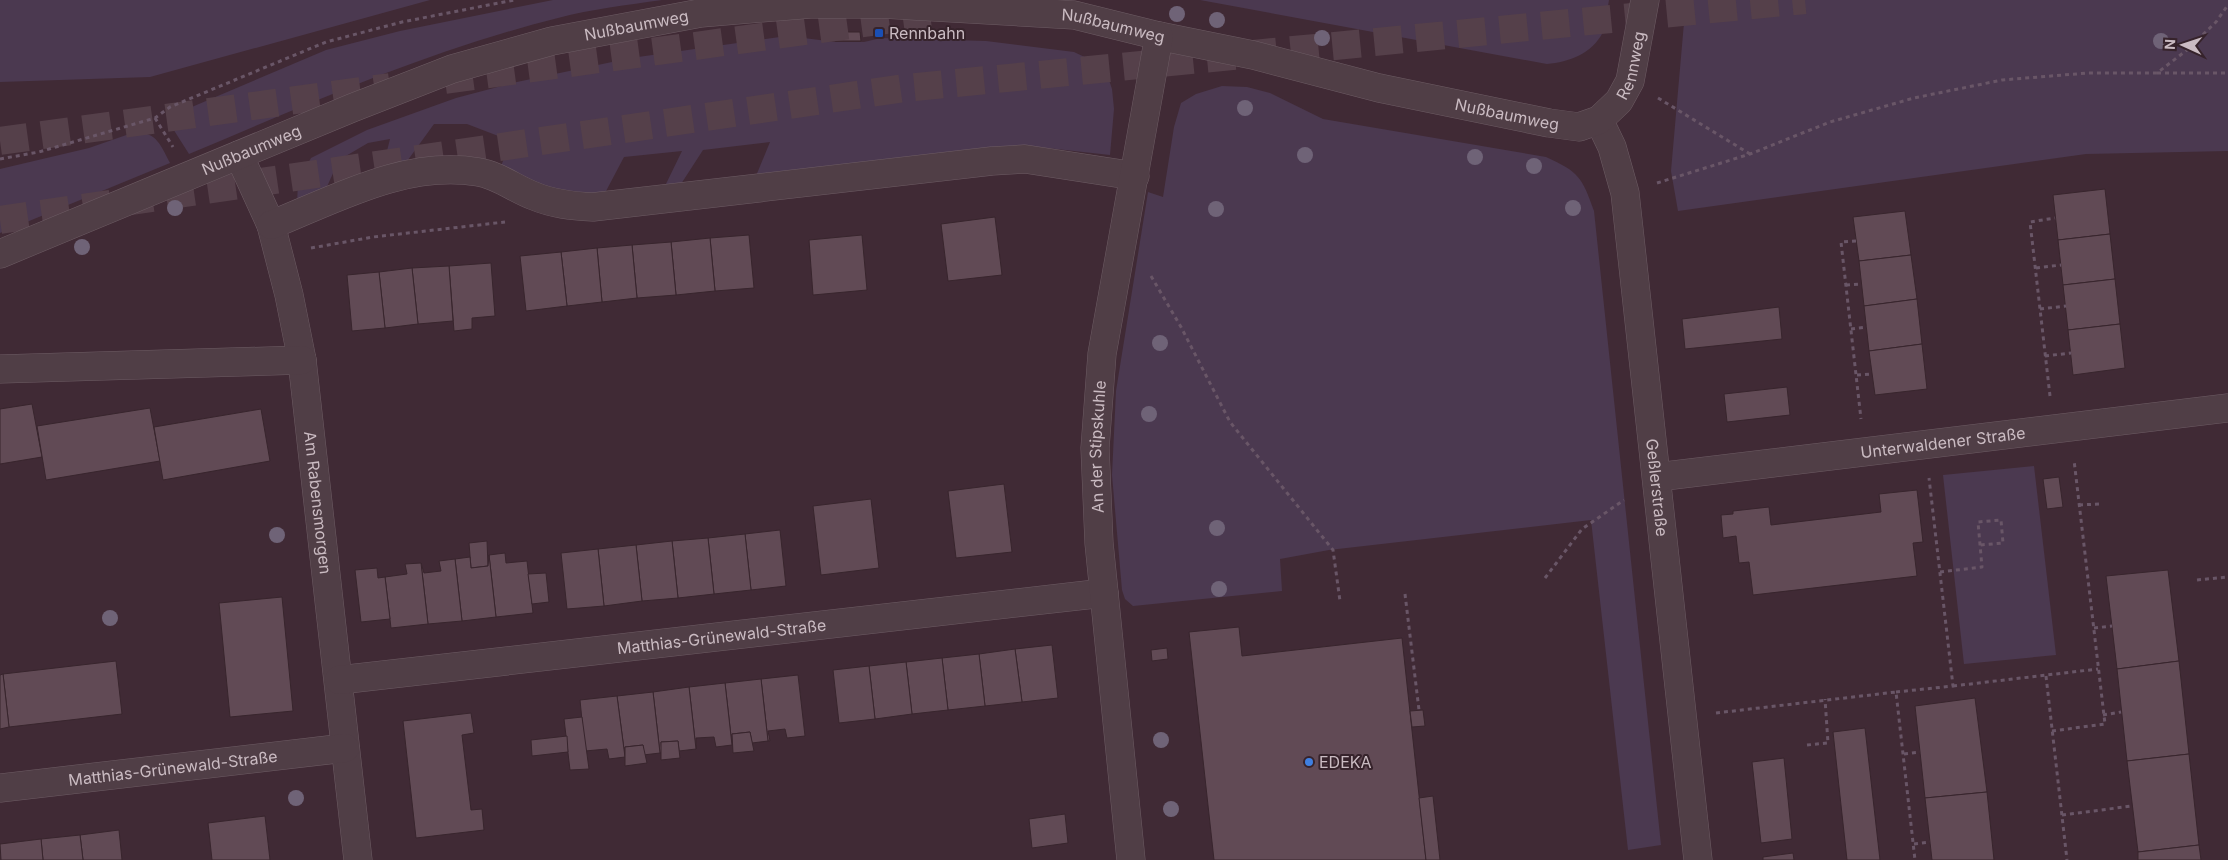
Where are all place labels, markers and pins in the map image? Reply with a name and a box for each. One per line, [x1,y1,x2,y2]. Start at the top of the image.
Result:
place label: Rennbahn [889,23,965,43]
marker: Rennbahn [873,27,885,39]
place label: EDEKA [1319,752,1372,772]
marker: EDEKA [1303,756,1315,768]

